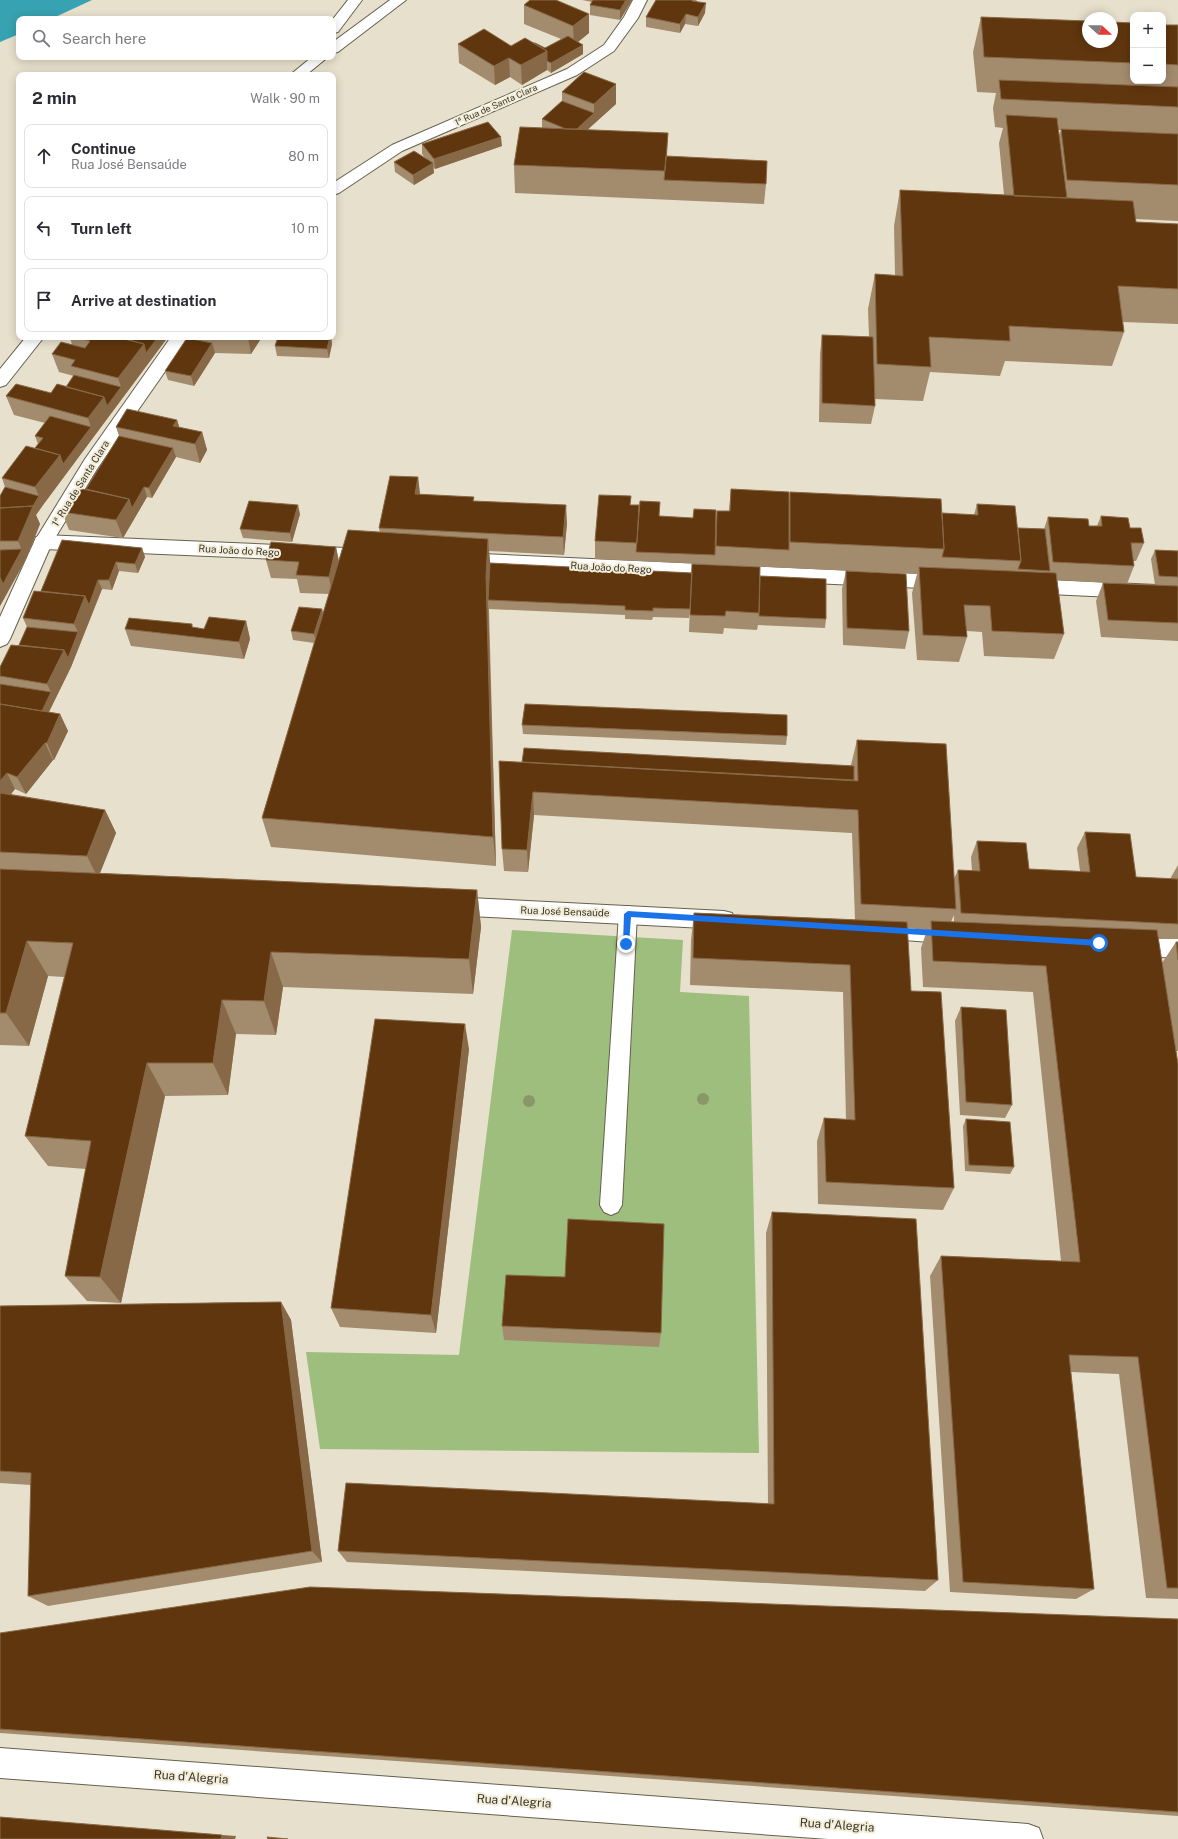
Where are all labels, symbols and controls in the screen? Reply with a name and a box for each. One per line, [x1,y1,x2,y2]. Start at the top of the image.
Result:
north arrow [1082,12,1118,48]
map controls [1130,12,1166,84]
button: + [1130,12,1166,48]
search box [16,16,336,60]
icon: search [30,27,52,49]
text: Search here [62,30,146,47]
button: − [1130,48,1166,84]
street label: 1ª Rua de Santa Clara [453,81,539,128]
text: 2 min [32,88,77,108]
text: Walk · 90 m [250,91,320,106]
text: Continue [71,140,136,157]
icon: ahead [33,145,55,167]
text: 80 m [288,149,319,164]
text: Rua José Bensaúde [71,157,187,172]
icon: left [33,217,55,239]
text: Turn left [71,220,132,237]
text: 10 m [291,221,319,236]
icon: arrive [33,289,55,311]
text: Arrive at destination [71,292,216,309]
street label: 1ª Rua de Santa Clara [49,438,111,528]
street label: Rua João do Rego [198,542,280,558]
street label: Rua João do Rego [570,559,652,575]
street label: Rua José Bensaúde [520,903,610,919]
route start [1090,934,1108,952]
route end [617,935,635,953]
street label: Rua d'Alegria [153,1767,229,1787]
street label: Rua d'Alegria [476,1791,552,1811]
street label: Rua d'Alegria [799,1815,875,1835]

